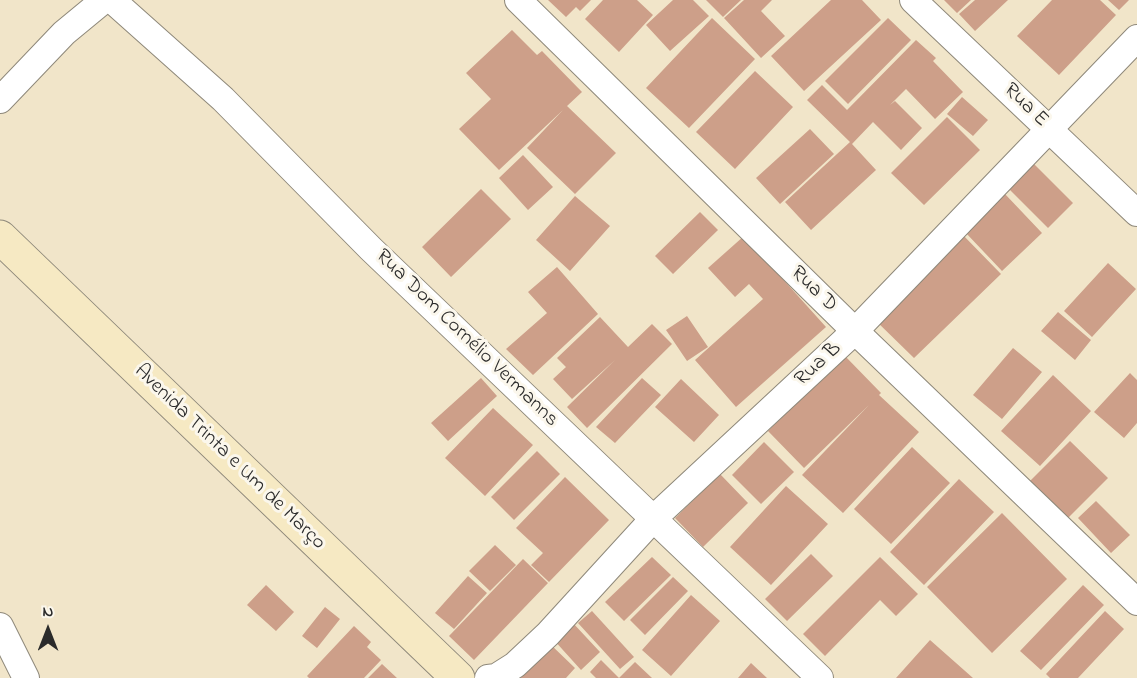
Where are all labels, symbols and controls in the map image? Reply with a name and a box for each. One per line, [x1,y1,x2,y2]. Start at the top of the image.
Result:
street label: Rua E [997,79,1053,133]
street label: Rua Dom Cornélio Vermanns [369,245,563,433]
street label: Rua D [784,262,842,318]
street label: Rua B [791,337,847,393]
street label: Avenida Trinta e Um de Março [128,360,330,556]
north arrow [18,600,78,660]
text: N [43,600,53,624]

